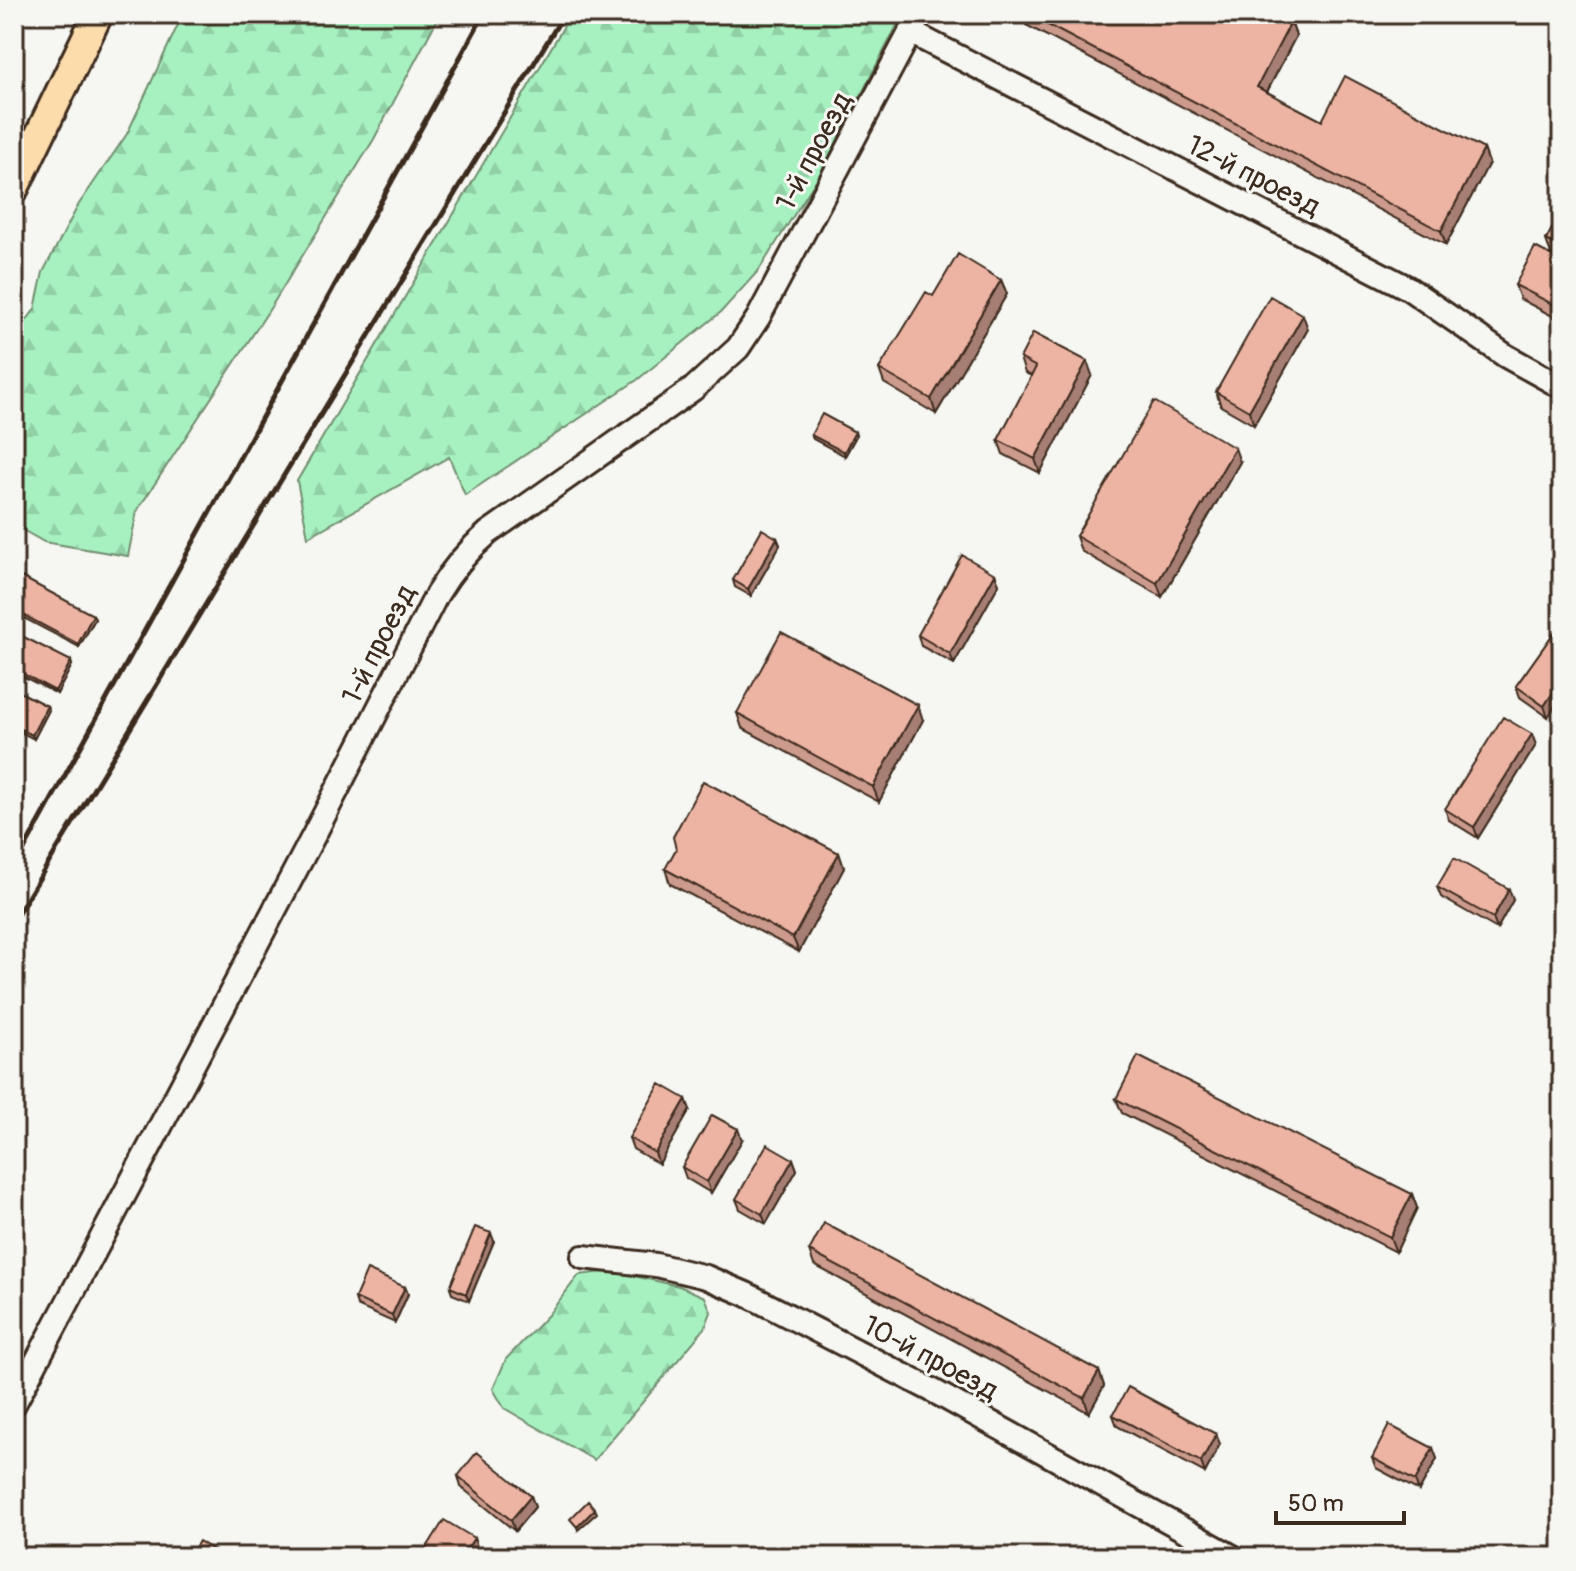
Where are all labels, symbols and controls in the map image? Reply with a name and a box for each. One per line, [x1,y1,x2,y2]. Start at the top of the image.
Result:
street label: 1-й проезд [769,86,860,217]
street label: 12-й проезд [1181,128,1326,225]
street label: 1-й проезд [334,579,424,710]
street label: 10-й проезд [857,1308,1004,1409]
scale bar [1276,1475,1404,1525]
text: 50 m [1288,1489,1344,1518]

